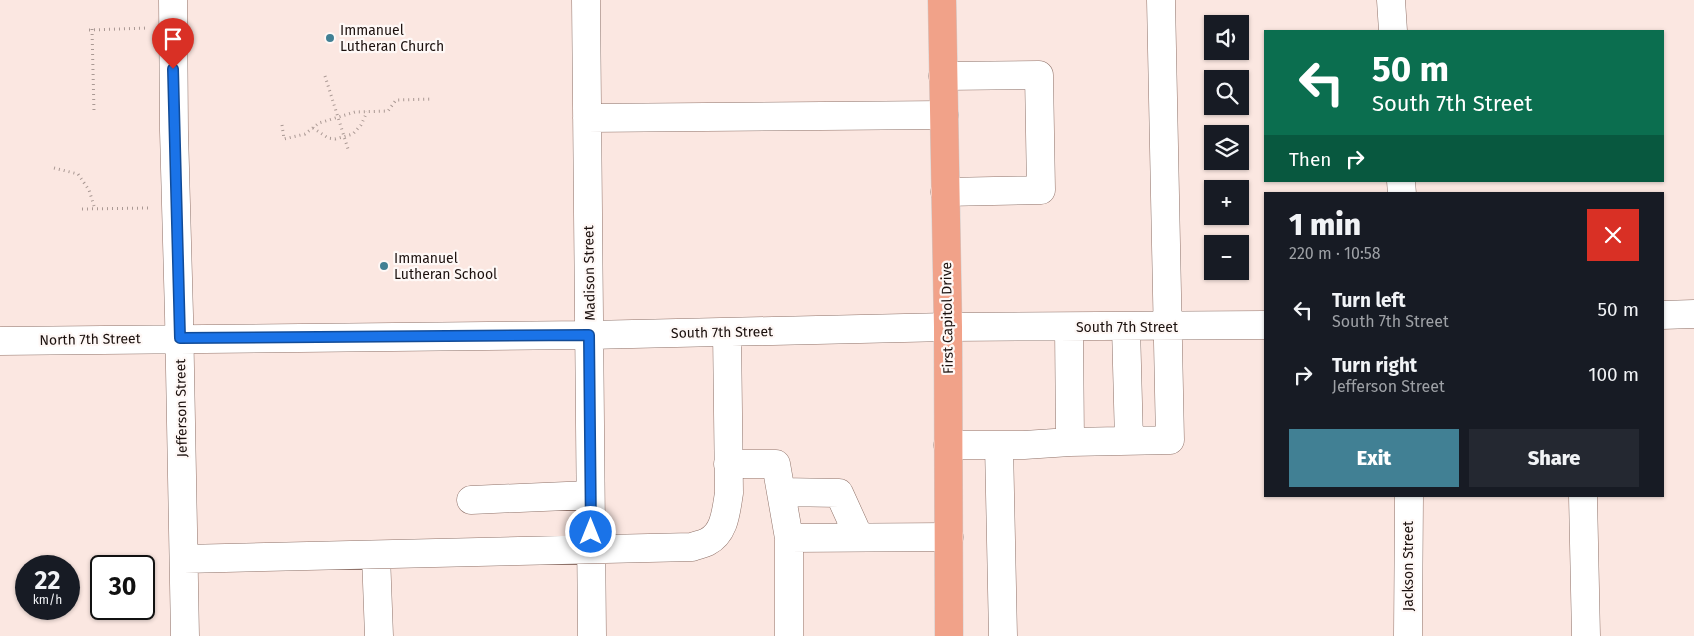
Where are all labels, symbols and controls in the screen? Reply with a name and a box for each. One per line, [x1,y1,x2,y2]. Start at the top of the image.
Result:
map controls [1204,15,1249,280]
button: sound [1204,15,1249,60]
pin [152,18,194,69]
place label: Immanuel Lutheran Church [340,22,444,55]
icon: arrive [159,25,187,53]
marker: Immanuel Lutheran Church [324,32,336,44]
text: 50 m [1372,48,1449,90]
icon: left [1289,50,1354,115]
button: search [1204,70,1249,115]
text: South 7th Street [1372,90,1532,117]
button: layers [1204,125,1249,170]
icon: right [1341,145,1369,173]
text: Then [1289,148,1331,171]
button: + [1204,180,1249,225]
text: 1 min [1289,207,1361,243]
button: close [1587,209,1639,261]
street label: Madison Street [580,224,599,321]
button: − [1204,235,1249,280]
text: 220 m · 10:58 [1289,244,1381,263]
place label: Immanuel Lutheran School [394,250,497,283]
marker: Immanuel Lutheran School [378,260,390,272]
street label: First Capitol Drive [938,262,957,374]
text: Turn left [1332,289,1406,312]
icon: left [1289,296,1317,324]
text: 50 m [1598,298,1639,321]
text: South 7th Street [1332,312,1449,331]
street label: South 7th Street [1076,319,1179,336]
street label: South 7th Street [671,323,774,342]
street label: North 7th Street [39,330,142,349]
text: Turn right [1332,354,1417,377]
street label: Jefferson Street [172,358,191,457]
icon: right [1289,361,1317,389]
text: 100 m [1588,363,1639,386]
text: Jefferson Street [1332,377,1445,396]
button: Exit [1289,429,1459,487]
button: Share [1469,429,1639,487]
position arrow [564,505,616,557]
street label: Jackson Street [1400,520,1417,611]
speed limit sign: 30 [90,555,155,620]
text: 22 [35,566,60,596]
text: km/h [33,593,62,607]

